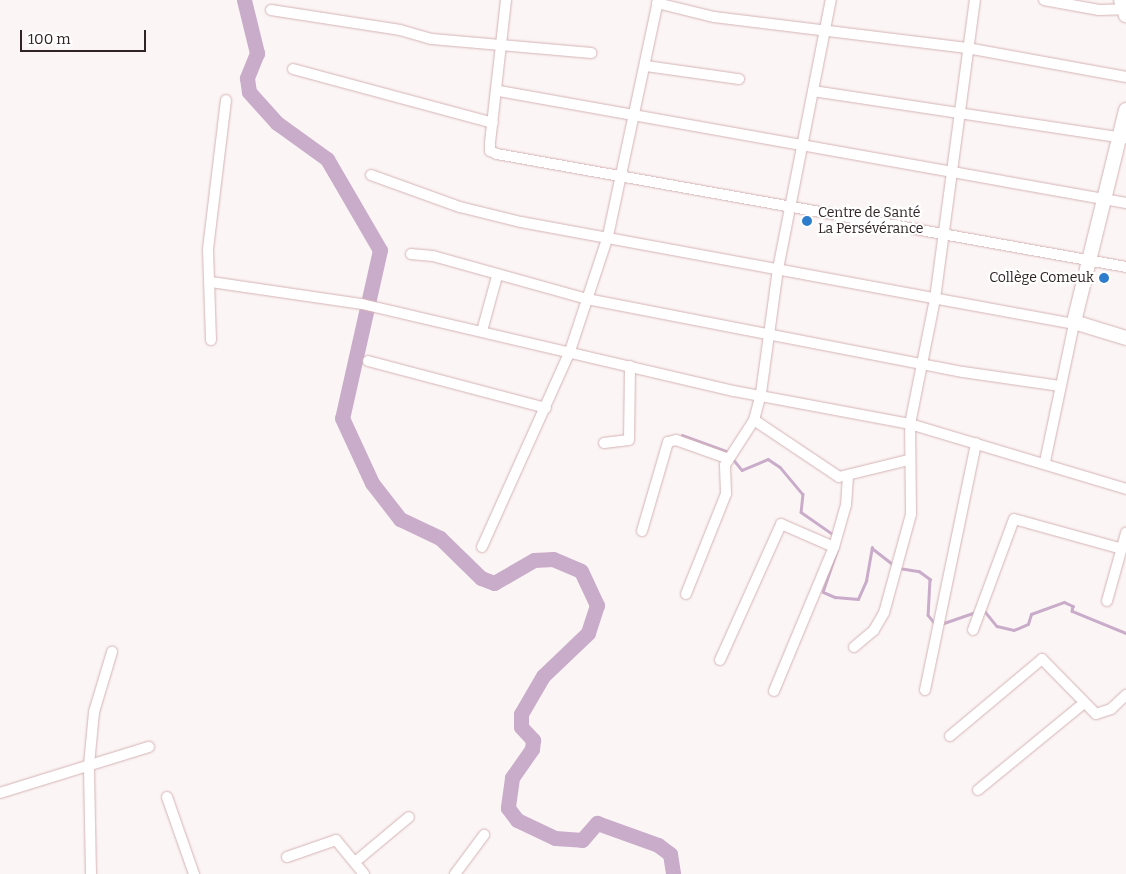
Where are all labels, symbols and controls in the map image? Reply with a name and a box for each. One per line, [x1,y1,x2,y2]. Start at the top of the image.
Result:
scale bar [22,20,149,52]
text: 100 m [28,30,71,48]
place label: Centre de Santé La Persévérance [818,205,924,238]
marker: Centre de Santé La Persévérance [800,214,814,228]
place label: Collège Comeuk [989,270,1094,286]
marker: Collège Comeuk [1098,272,1110,284]

